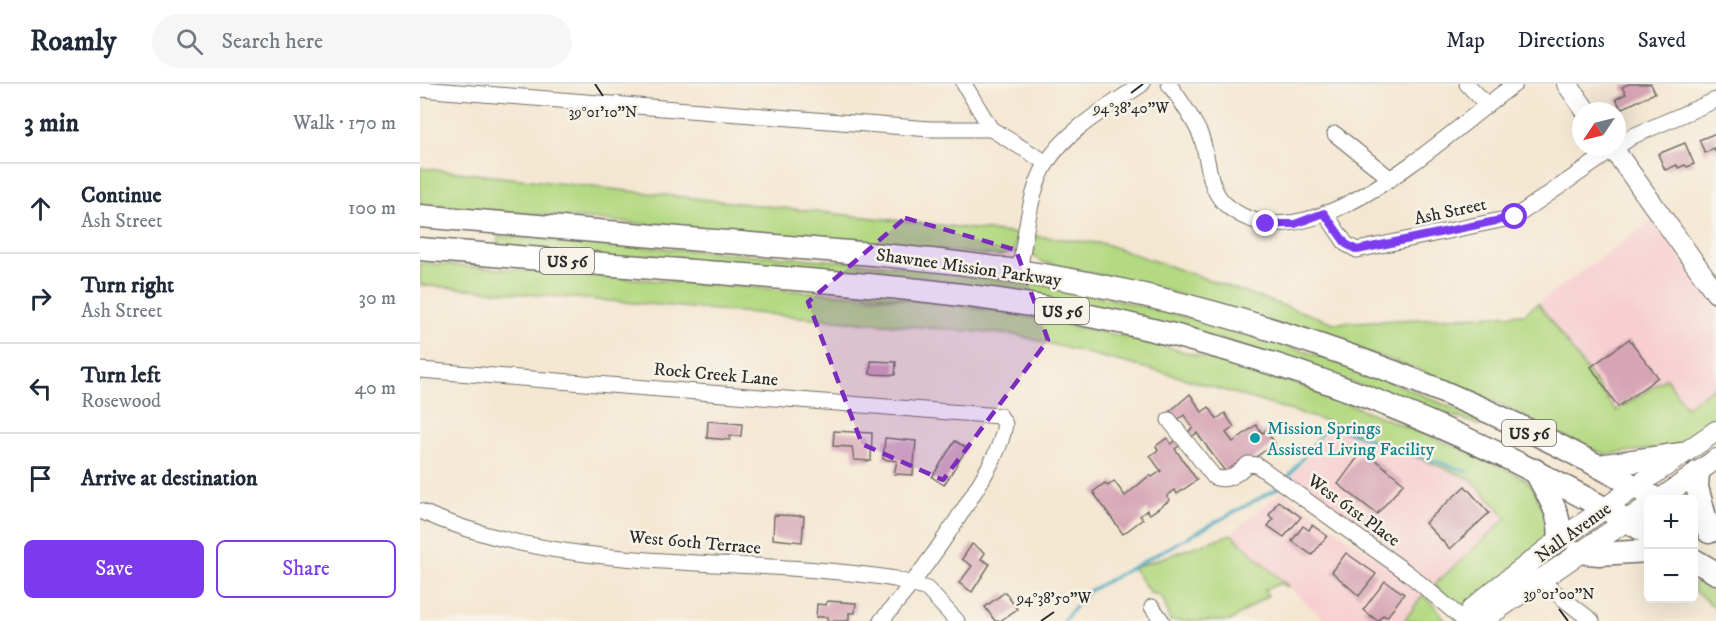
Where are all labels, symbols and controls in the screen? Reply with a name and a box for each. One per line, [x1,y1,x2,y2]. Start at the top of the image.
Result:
search box [152,14,572,68]
text: Roamly [30,24,116,59]
icon: search [173,25,206,58]
text: Search here [221,28,323,55]
text: Map [1446,28,1485,54]
text: Directions [1518,28,1605,54]
text: Saved [1638,28,1686,54]
text: 94°38'40"W [1092,99,1169,118]
north arrow [1572,102,1626,156]
text: 39°01'10"N [569,103,637,122]
text: 3 min [24,107,79,140]
text: Walk · 170 m [293,111,396,136]
text: Continue [81,182,162,209]
icon: ahead [24,192,57,225]
street label: Ash Street [1412,194,1489,230]
text: 100 m [348,196,396,221]
route start [1501,203,1527,229]
text: Ash Street [81,209,163,234]
route end [1252,210,1278,236]
street label: Shawnee Mission Parkway [875,244,1063,292]
road number: US 56 [540,248,594,274]
text: Turn right [81,272,174,299]
icon: right [24,282,57,315]
text: 30 m [358,286,396,311]
road number: US 56 [1035,298,1089,324]
text: Ash Street [81,299,163,324]
street label: Rock Creek Lane [653,359,779,391]
text: Turn left [81,362,161,389]
icon: left [24,372,57,405]
text: 40 m [354,376,396,401]
text: Rosewood [81,389,161,414]
place label: Mission Springs Assisted Living Facility [1267,418,1435,461]
road number: US 56 [1502,420,1556,446]
marker: Mission Springs Assisted Living Facility [1248,431,1262,445]
icon: arrive [24,462,57,495]
text: Arrive at destination [81,465,258,492]
street label: West 61st Place [1302,469,1404,552]
map controls [1644,495,1698,603]
button: + [1644,495,1698,549]
street label: Nall Avenue [1531,498,1616,568]
street label: West 60th Terrace [627,526,762,560]
button: Save [24,540,204,598]
button: Share [216,540,396,598]
button: − [1644,549,1698,603]
text: 39°01'00"N [1523,585,1595,604]
text: 94°38'50"W [1016,589,1092,608]

